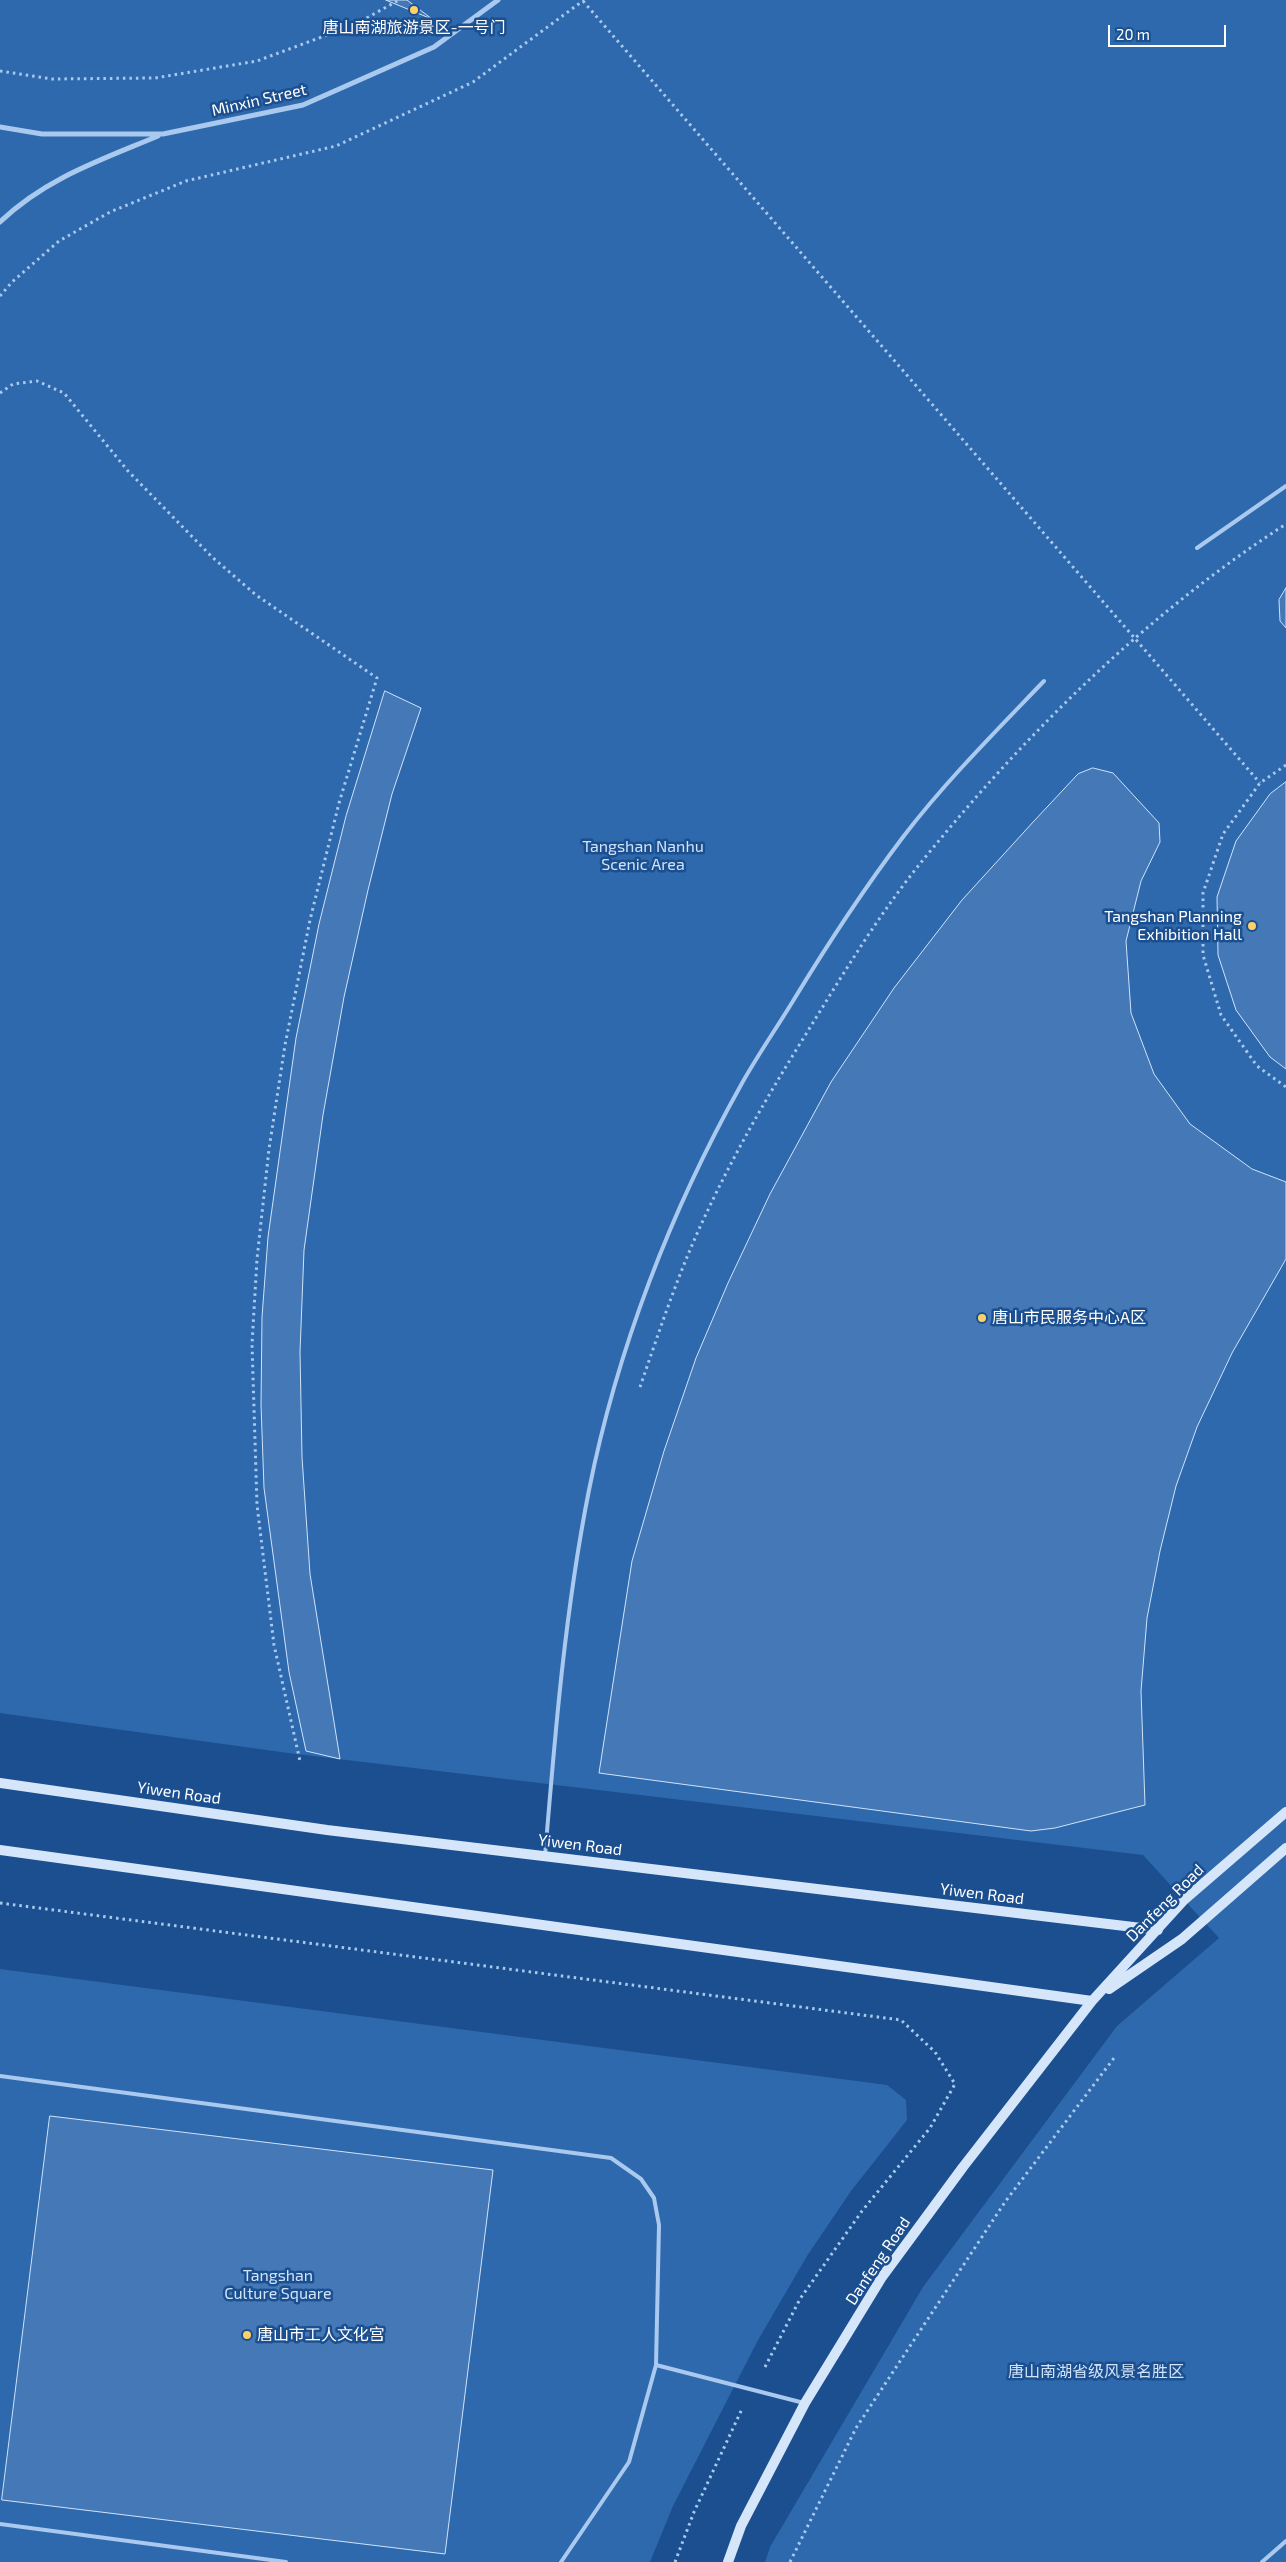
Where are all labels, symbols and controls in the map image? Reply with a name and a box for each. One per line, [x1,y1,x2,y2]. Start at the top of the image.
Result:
marker: 唐山南湖旅游景区-一号门 [408,4,420,16]
scale bar [1111,15,1228,47]
place label: 唐山南湖旅游景区-一号门 [322,18,506,38]
text: 20 m [1116,25,1150,43]
street label: Minxin Street [210,80,308,120]
park label: Tangshan Nanhu Scenic Area [582,837,704,875]
place label: Tangshan Planning Exhibition Hall [1104,907,1242,945]
marker: Tangshan Planning Exhibition Hall [1246,920,1258,932]
place label: 唐山市民服务中心A区 [992,1308,1146,1328]
marker: 唐山市民服务中心A区 [976,1312,988,1324]
street label: Yiwen Road [136,1778,222,1808]
street label: Yiwen Road [537,1830,623,1860]
street label: Danfeng Road [1122,1860,1208,1946]
street label: Yiwen Road [939,1879,1025,1909]
street label: Danfeng Road [842,2213,914,2309]
park label: Tangshan Culture Square [224,2266,332,2304]
place label: 唐山市工人文化宫 [257,2325,385,2345]
marker: 唐山市工人文化宫 [241,2329,253,2341]
park label: 唐山南湖省级风景名胜区 [1008,2362,1184,2382]

